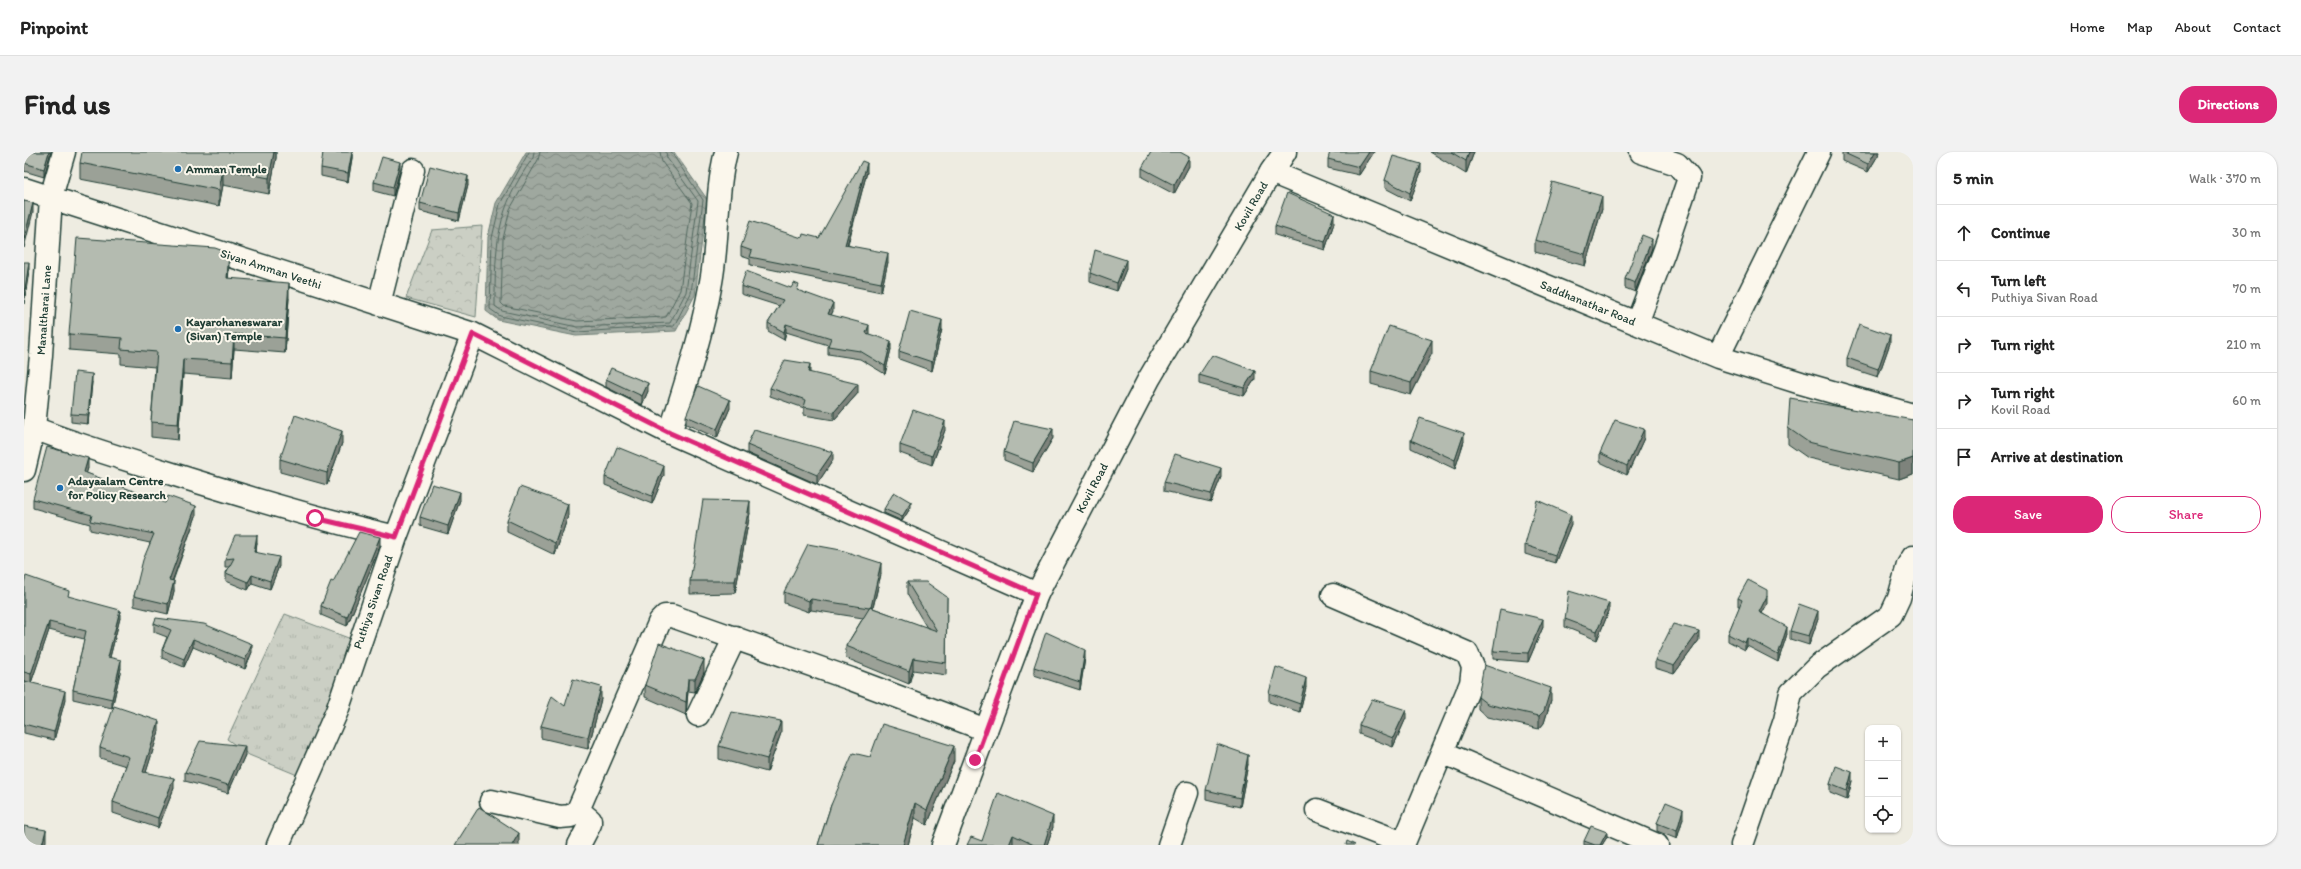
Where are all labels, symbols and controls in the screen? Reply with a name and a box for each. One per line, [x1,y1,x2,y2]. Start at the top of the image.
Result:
text: Pinpoint [20,16,88,39]
text: Home [2070,19,2105,36]
text: Map [2127,19,2153,36]
text: About [2175,19,2211,36]
text: Contact [2233,19,2281,36]
button: Directions [2179,86,2277,123]
text: Find us [24,87,111,121]
place label: Amman Temple [185,162,267,177]
marker: Amman Temple [173,164,183,174]
text: 5 min [1953,168,1993,188]
text: Walk · 370 m [2189,171,2261,186]
street label: Kovil Road [1231,178,1271,233]
icon: ahead [1953,222,1975,244]
text: Continue [1991,224,2050,242]
text: 30 m [2232,225,2261,240]
street label: Sivan Amman Veethi [219,246,323,292]
street label: Manaltharai Lane [34,264,54,356]
text: Turn left [1991,272,2046,290]
street label: Saddhanathar Road [1538,277,1638,329]
icon: left [1953,278,1975,300]
text: 70 m [2233,281,2261,296]
text: Puthiya Sivan Road [1991,290,2098,305]
place label: Kayarohaneswarar (Sivan) Temple [186,315,283,344]
marker: Kayarohaneswarar (Sivan) Temple [173,324,183,334]
icon: right [1953,334,1975,356]
text: Turn right [1991,336,2055,354]
text: 210 m [2226,337,2261,352]
text: Turn right [1991,384,2055,402]
icon: right [1953,390,1975,412]
text: 60 m [2232,393,2261,408]
text: Kovil Road [1991,402,2050,417]
icon: arrive [1953,446,1975,468]
text: Arrive at destination [1991,448,2123,466]
street label: Kovil Road [1073,460,1111,515]
place label: Adayaalam Centre for Policy Research [67,474,166,503]
marker: Adayaalam Centre for Policy Research [55,483,65,493]
button: Save [1953,496,2103,533]
button: Share [2111,496,2261,533]
route start [306,509,324,527]
street label: Puthiya Sivan Road [350,553,396,651]
map controls [1865,725,1901,833]
button: + [1865,725,1901,761]
route end [966,751,984,769]
button: − [1865,761,1901,797]
button: locate [1865,797,1901,833]

